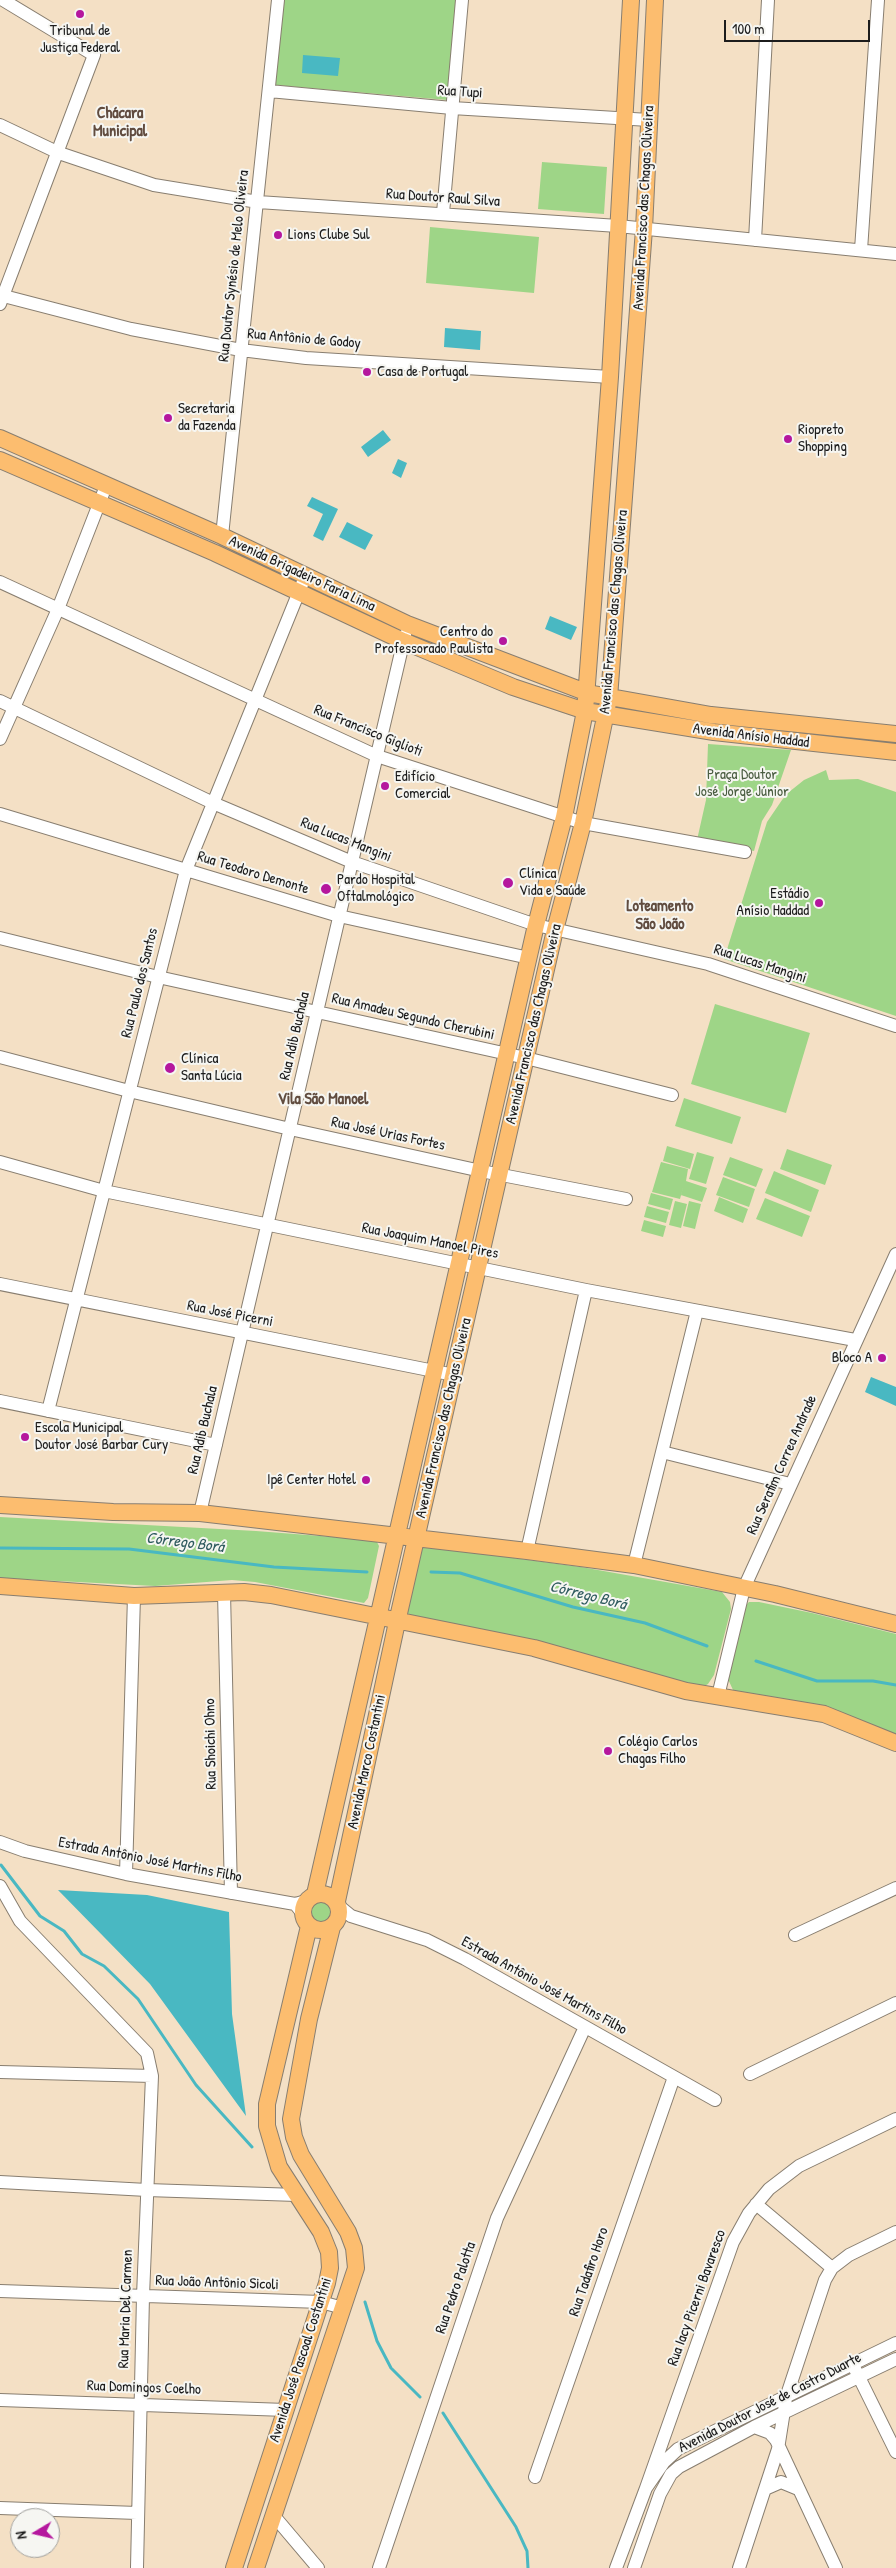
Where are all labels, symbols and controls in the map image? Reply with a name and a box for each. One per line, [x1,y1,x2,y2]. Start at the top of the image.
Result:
marker: Tribunal de Justiça Federal [74,8,86,20]
scale bar [726,10,872,42]
text: 100 m [732,18,765,39]
place label: Tribunal de Justiça Federal [40,22,120,57]
street label: Rua Tupi [437,81,483,103]
district label: Chácara Municipal [93,104,147,142]
street label: Avenida Francisco das Chagas Oliveira [630,105,658,311]
street label: Rua Doutor Synésio de Melo Oliveira [215,169,253,363]
street label: Rua Doutor Raul Silva [386,185,500,211]
place label: Lions Clube Sul [288,226,370,244]
marker: Lions Clube Sul [272,229,284,241]
street label: Rua Antônio de Godoy [247,325,361,353]
place label: Casa de Portugal [377,363,468,381]
marker: Casa de Portugal [361,366,373,378]
place label: Secretaria da Fazenda [178,400,236,435]
marker: Secretaria da Fazenda [162,412,174,424]
place label: Riopreto Shopping [798,421,847,456]
marker: Riopreto Shopping [782,433,794,445]
street label: Avenida Francisco das Chagas Oliveira [596,509,632,715]
street label: Avenida Brigadeiro Faria Lima [226,532,378,616]
place label: Centro do Professorado Paulista [375,623,493,658]
marker: Centro do Professorado Paulista [497,635,509,647]
street label: Rua Francisco Giglioti [311,701,425,761]
street label: Avenida Anísio Haddad [692,720,810,752]
park label: Praça Doutor José Jorge Júnior [695,766,789,801]
place label: Edifício Comercial [395,768,450,803]
marker: Edifício Comercial [379,780,391,792]
street label: Rua Lucas Mangini [298,814,394,866]
street label: Rua Teodoro Demonte [195,847,311,899]
place label: Clínica Vida e Saúde [519,865,586,900]
place label: Pardo Hospital Oftalmológico [337,871,415,906]
marker: Clínica Vida e Saúde [501,876,515,890]
marker: Pardo Hospital Oftalmológico [319,882,333,896]
place label: Estádio Anísio Haddad [737,885,809,920]
district label: Loteamento São João [627,897,693,935]
marker: Estádio Anísio Haddad [813,897,825,909]
street label: Avenida Francisco das Chagas Oliveira [502,922,566,1126]
street label: Rua Paulo dos Santos [118,926,162,1040]
street label: Rua Lucas Mangini [711,941,809,987]
street label: Rua Adib Buchala [276,990,314,1082]
street label: Rua Amadeu Segundo Cherubini [330,990,496,1044]
place label: Clínica Santa Lúcia [181,1050,242,1085]
marker: Clínica Santa Lúcia [163,1061,177,1075]
district label: Vila São Manoel [278,1090,368,1110]
street label: Rua José Urias Fortes [330,1113,446,1155]
street label: Rua Joaquim Manoel Pires [360,1219,500,1263]
street label: Rua José Picerni [185,1297,275,1331]
street label: Avenida Francisco das Chagas Oliveira [412,1316,476,1520]
place label: Bloco A [832,1349,872,1367]
marker: Bloco A [876,1352,888,1364]
street label: Rua Adib Buchala [184,1384,222,1476]
street label: Rua Serafim Correa Andrade [743,1392,821,1538]
place label: Escola Municipal Doutor José Barbar Cury [35,1419,168,1454]
marker: Escola Municipal Doutor José Barbar Cury [19,1431,31,1443]
place label: Ipê Center Hotel [267,1471,356,1489]
marker: Ipê Center Hotel [360,1474,372,1486]
water label: Córrego Borá [145,1529,225,1557]
water label: Córrego Borá [548,1577,628,1615]
street label: Avenida Marco Costantini [344,1693,390,1831]
street label: Rua Shoichi Ohno [201,1698,221,1790]
place label: Colégio Carlos Chagas Filho [618,1733,697,1768]
marker: Colégio Carlos Chagas Filho [602,1745,614,1757]
street label: Estrada Antônio José Martins Filho [57,1833,243,1887]
street label: Estrada Antônio José Martins Filho [458,1933,630,2039]
street label: Rua Tadafiro Horo [565,2225,613,2319]
street label: Rua Iacy Picerni Bavaresco [664,2227,730,2369]
street label: Rua Pedro Palotta [432,2240,480,2336]
street label: Rua Maria Del Carmen [115,2249,137,2369]
street label: Rua João Antônio Sicoli [155,2272,279,2294]
street label: Avenida José Pascoal Costantini [266,2275,336,2445]
street label: Avenida Doutor José de Castro Duarte [676,2349,864,2457]
street label: Rua Domingos Coelho [87,2377,201,2399]
north arrow [10,2508,60,2558]
text: N [11,2530,31,2540]

